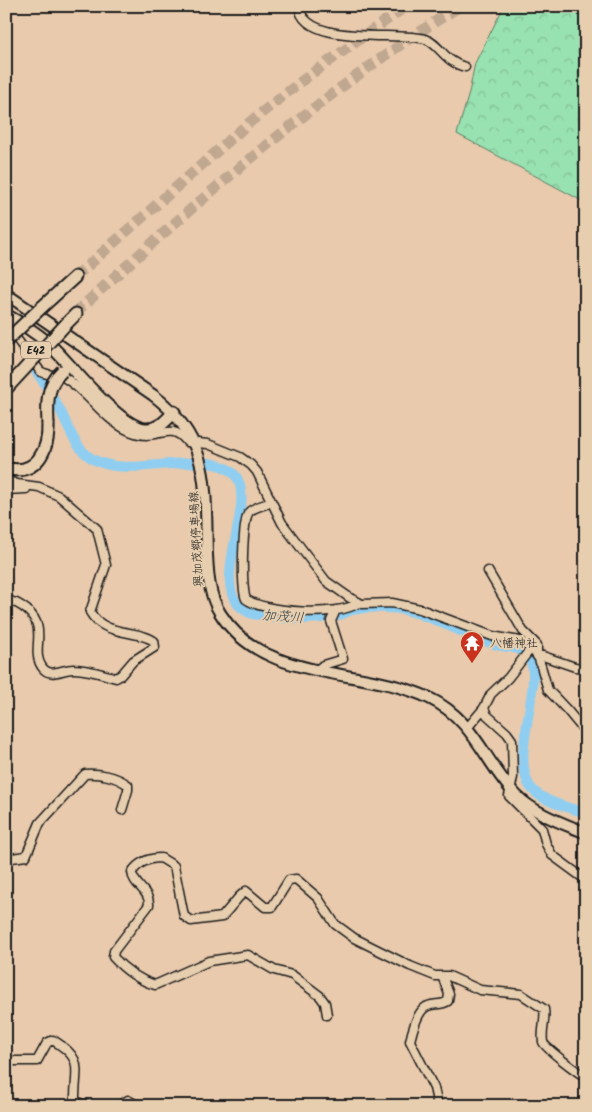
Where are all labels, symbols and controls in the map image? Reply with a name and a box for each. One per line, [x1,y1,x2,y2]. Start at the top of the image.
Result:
road number: E42 [21,342,51,358]
street label: 興加茂郷停車場線 [184,491,208,587]
water label: 加茂川 [261,605,305,629]
temple icon: 八幡神社 [459,630,485,664]
place label: 八幡神社 [490,634,538,653]

